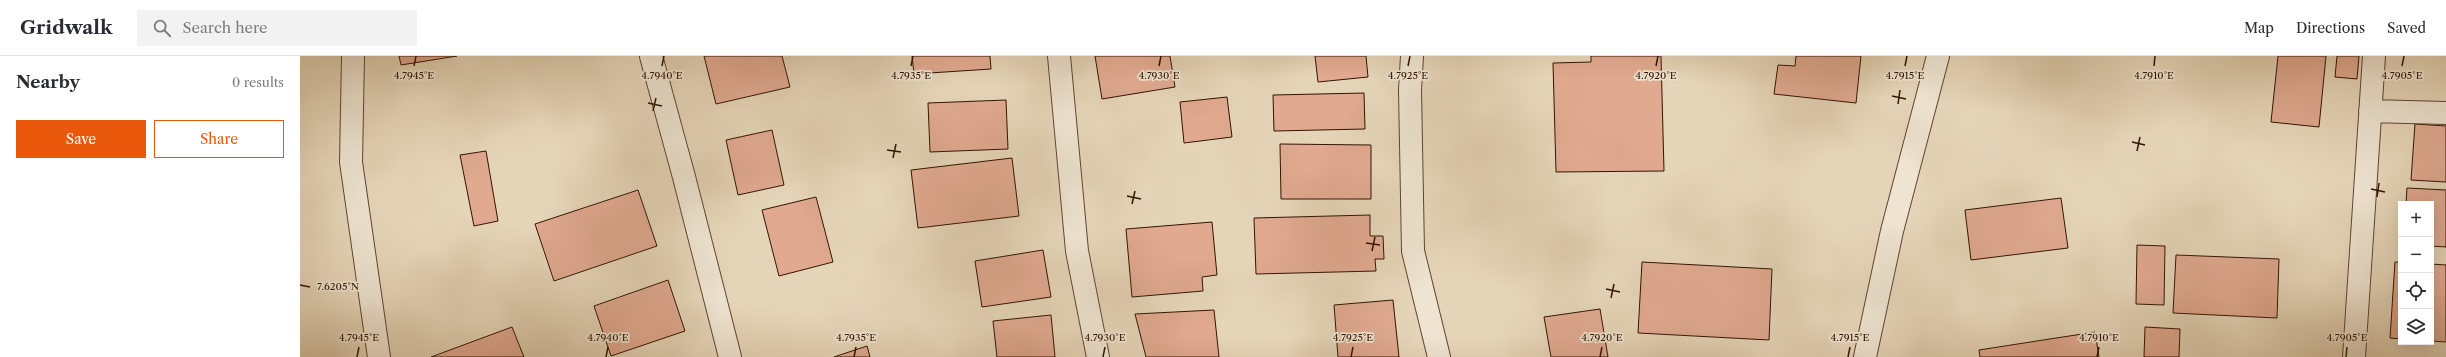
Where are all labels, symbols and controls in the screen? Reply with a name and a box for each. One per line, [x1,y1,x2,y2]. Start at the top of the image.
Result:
search box [137,10,417,46]
text: Gridwalk [20,16,113,39]
icon: search [151,17,173,39]
text: Search here [183,18,268,37]
text: Map [2244,19,2274,37]
text: Directions [2296,19,2365,37]
text: Saved [2387,19,2426,37]
text: 4.7945°E [394,69,434,82]
text: 4.7940°E [641,69,683,82]
text: 4.7935°E [891,69,931,82]
text: 4.7930°E [1138,69,1180,82]
text: 4.7925°E [1388,69,1428,82]
text: 4.7920°E [1635,69,1677,82]
text: 4.7915°E [1886,69,1925,82]
text: 4.7910°E [2134,69,2174,82]
text: 4.7905°E [2381,69,2423,82]
text: Nearby [16,72,80,92]
text: 0 results [232,74,284,90]
button: Save [16,120,146,158]
button: Share [154,120,284,158]
map controls [2398,201,2434,345]
button: + [2398,201,2434,237]
button: − [2398,237,2434,273]
button: locate [2398,273,2434,309]
text: 7.6205°N [317,280,359,293]
button: layers [2398,309,2434,345]
text: 4.7945°E [339,331,379,344]
text: 4.7940°E [587,331,629,344]
text: 4.7935°E [836,331,876,344]
text: 4.7930°E [1084,331,1126,344]
text: 4.7925°E [1333,331,1373,344]
text: 4.7920°E [1581,331,1623,344]
text: 4.7915°E [1831,331,1870,344]
text: 4.7910°E [2079,331,2119,344]
text: 4.7905°E [2326,331,2368,344]

